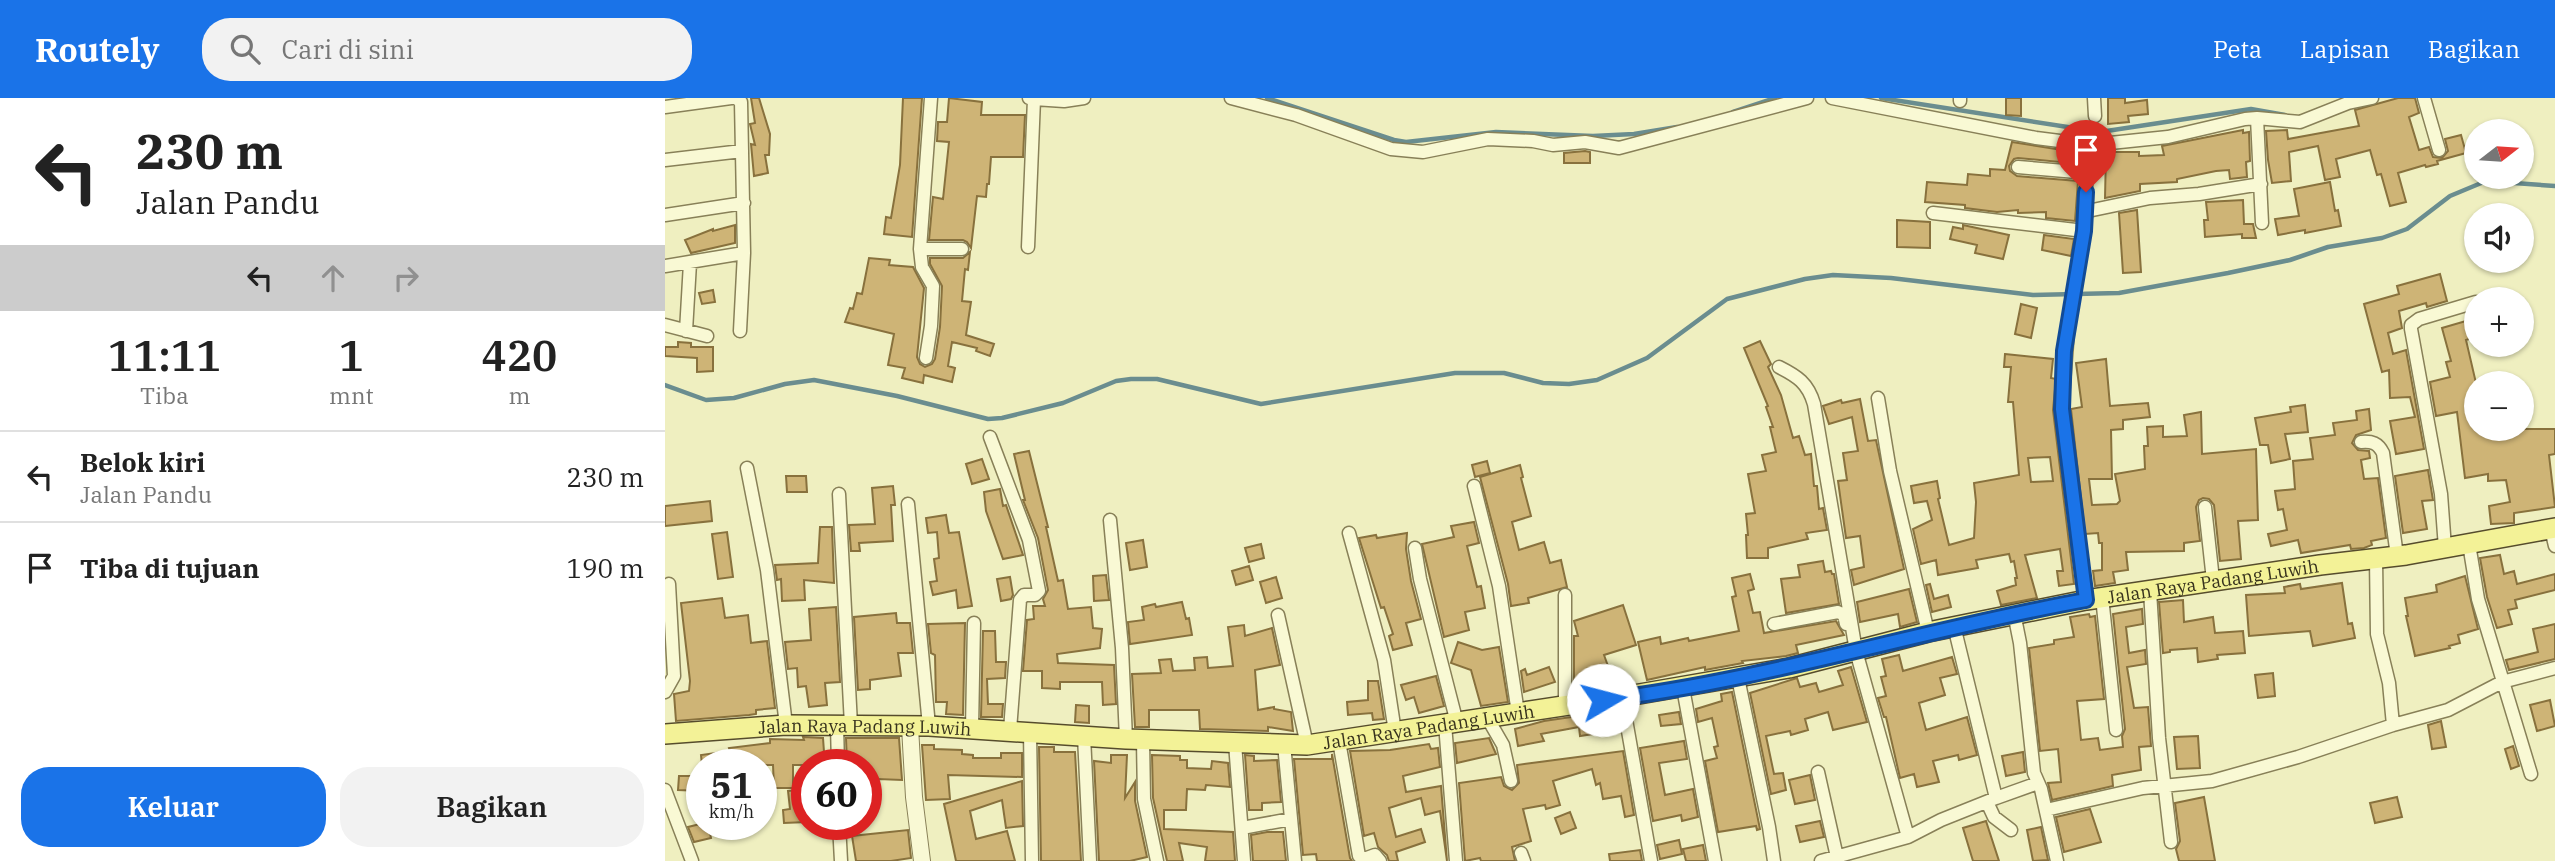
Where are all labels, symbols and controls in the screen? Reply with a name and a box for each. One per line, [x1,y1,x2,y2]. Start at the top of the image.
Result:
search box [202,18,692,81]
text: Routely [35,28,160,71]
icon: search [226,30,264,68]
text: Cari di sini [282,32,414,66]
text: Peta [2213,33,2262,65]
text: Lapisan [2300,33,2390,65]
text: Bagikan [2428,33,2520,65]
text: 230 m [136,119,283,182]
north arrow [2464,119,2534,189]
map controls [2464,119,2534,441]
pin [2056,120,2116,192]
icon: left [21,126,112,217]
icon: arrive [2067,131,2105,169]
text: Jalan Pandu [136,181,320,223]
button: sound [2464,203,2534,273]
icon: left [241,259,279,297]
icon: ahead [314,259,352,297]
icon: right [387,259,425,297]
button: + [2464,287,2534,357]
text: 11:11 [108,328,221,383]
text: 1 [339,328,364,383]
text: 420 [482,328,557,383]
button: − [2464,371,2534,441]
text: Tiba [140,380,189,410]
text: mnt [329,380,374,410]
text: m [508,380,530,410]
text: Belok kiri [80,445,205,479]
icon: left [21,458,59,496]
text: 230 m [566,460,644,494]
text: Jalan Pandu [80,479,212,509]
icon: arrive [21,549,59,587]
text: Tiba di tujuan [80,551,260,585]
text: 190 m [566,551,644,585]
street label: Jalan Raya Padang Luwih [2105,554,2320,608]
position arrow [1566,663,1640,737]
street label: Jalan Raya Padang Luwih [1321,699,1536,754]
street label: Jalan Raya Padang Luwih [757,713,972,740]
speed limit sign: 60 [791,749,882,840]
text: 51 [710,762,753,808]
button: Keluar [21,767,326,847]
button: Bagikan [340,767,644,847]
text: km/h [709,800,754,823]

